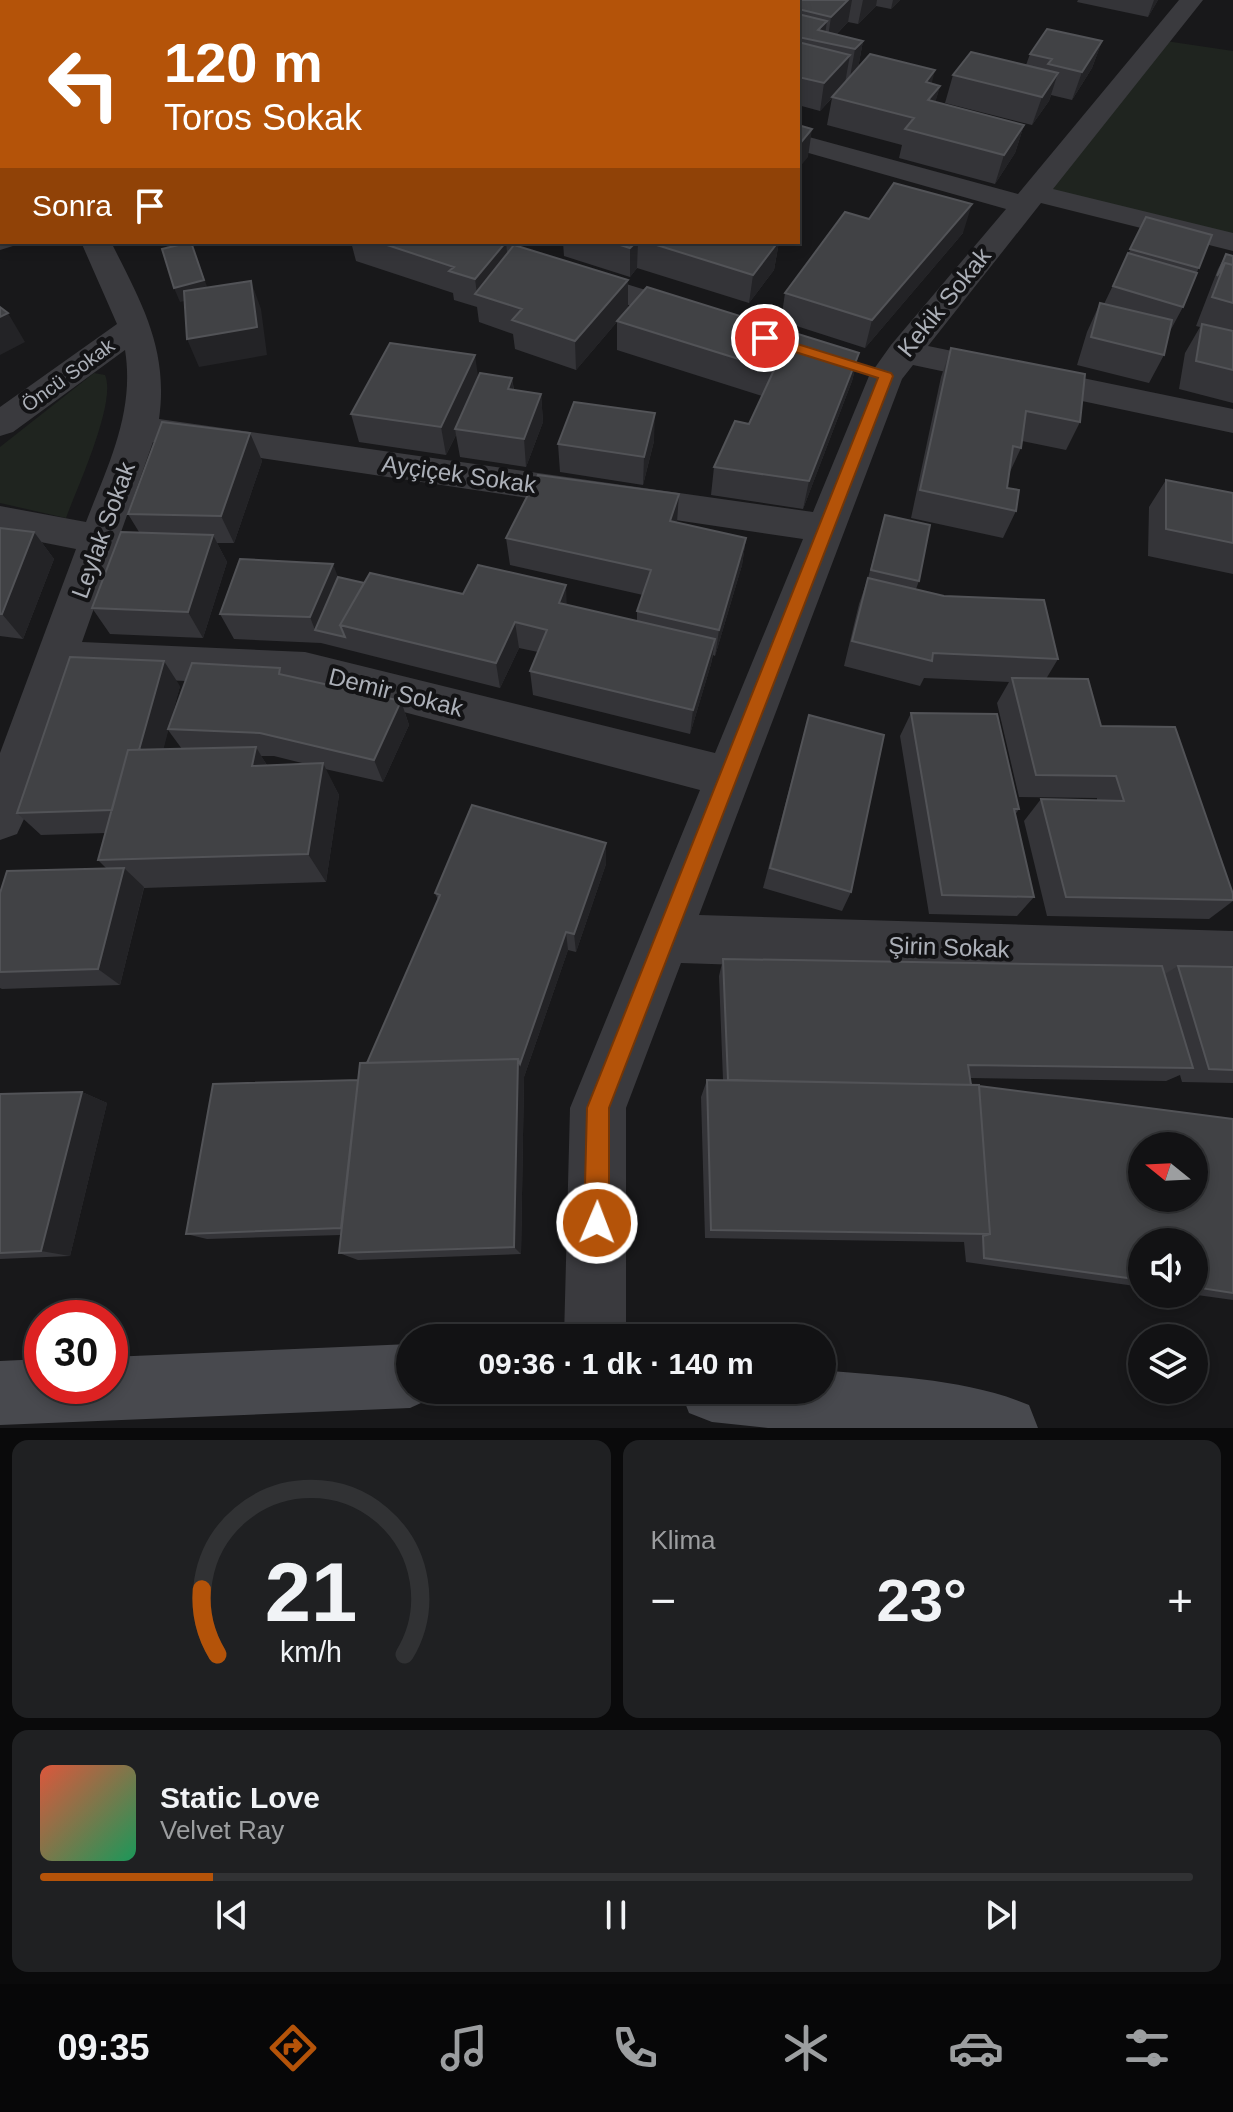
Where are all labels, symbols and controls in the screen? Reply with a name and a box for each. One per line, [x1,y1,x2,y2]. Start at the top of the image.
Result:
text: 120 m [164,31,323,94]
icon: left [32,32,136,136]
text: Toros Sokak [164,97,362,138]
icon: arrive [128,184,172,228]
text: Sonra [32,189,112,222]
street label: Kekik Sokak [892,241,997,362]
pin [731,304,799,372]
icon: arrive [743,316,787,360]
street label: Öncü Sokak [17,333,119,416]
street label: Ayçiçek Sokak [380,450,539,498]
street label: Leylak Sokak [66,457,140,602]
street label: Demir Sokak [326,662,467,722]
street label: Şirin Sokak [888,931,1011,963]
north arrow [1128,1132,1208,1212]
map controls [1128,1132,1208,1404]
position arrow [555,1181,639,1265]
button: sound [1128,1228,1208,1308]
speed limit sign: 30 [24,1300,128,1404]
button: layers [1128,1324,1208,1404]
text: 09:36 · 1 dk · 140 m [478,1347,754,1380]
text: Klima [651,1525,716,1555]
text: 21 [265,1546,358,1639]
text: 23° [876,1567,967,1634]
text: − [651,1576,676,1625]
text: + [1167,1576,1193,1625]
text: km/h [280,1636,342,1668]
text: Static Love [160,1781,320,1814]
text: Velvet Ray [160,1815,284,1845]
icon: previous [210,1893,254,1937]
icon: pause [594,1893,638,1937]
icon: next [979,1893,1023,1937]
icon: directions [265,2020,321,2076]
icon: music [436,2020,492,2076]
icon: phone [607,2020,663,2076]
icon: climate [778,2020,834,2076]
icon: car [948,2020,1004,2076]
icon: filters [1119,2020,1175,2076]
text: 09:35 [57,2027,150,2068]

